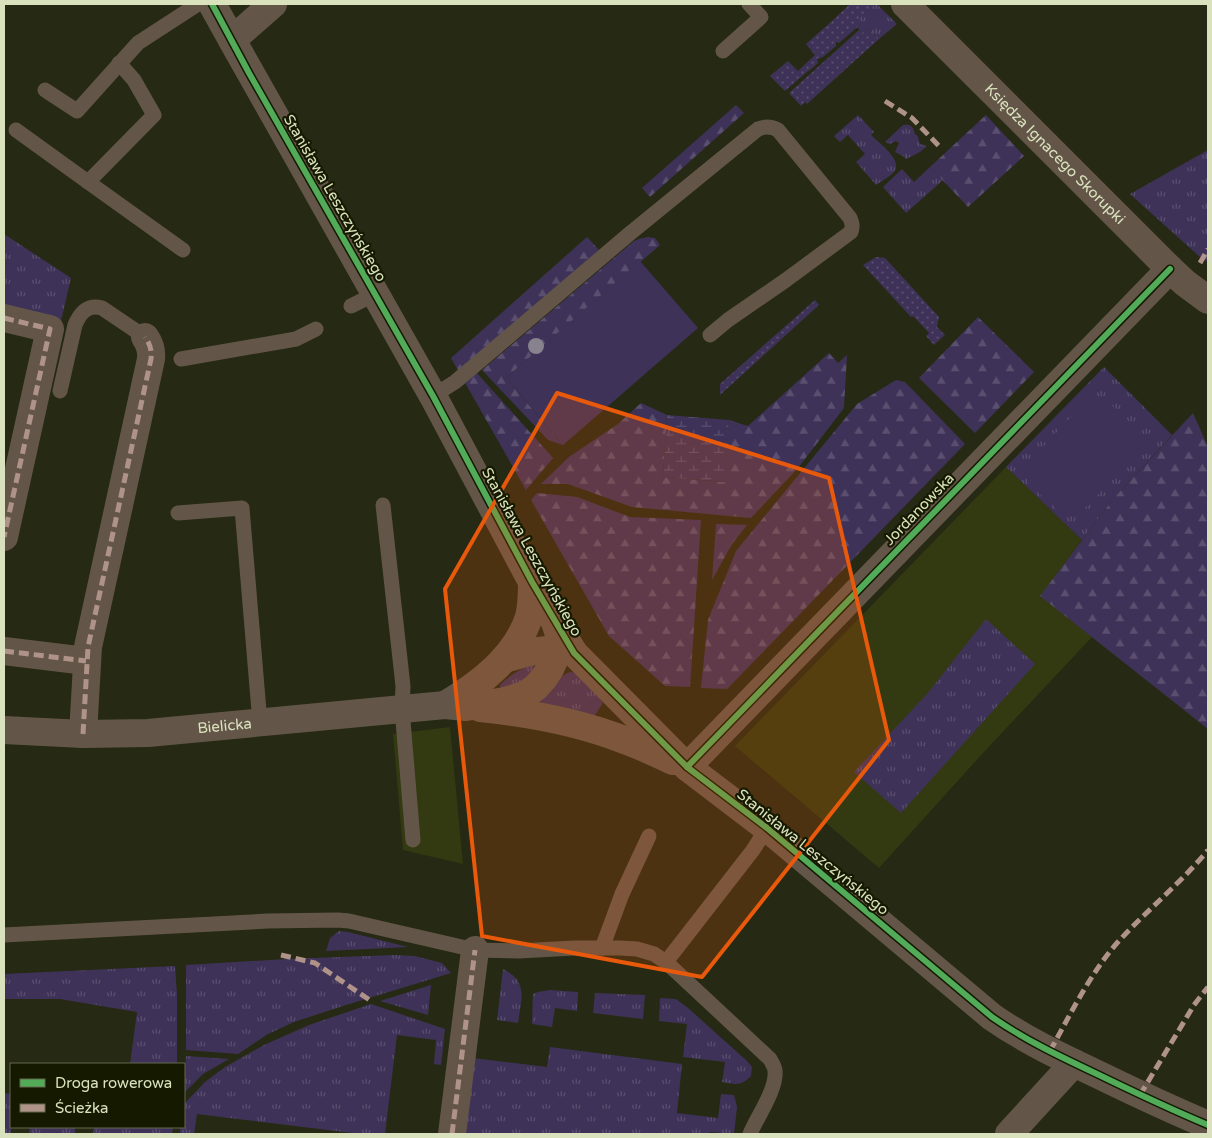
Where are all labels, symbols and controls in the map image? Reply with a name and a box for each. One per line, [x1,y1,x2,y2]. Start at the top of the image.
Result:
street label: Księdza Ignacego Skorupki [981,80,1129,228]
street label: Stanisława Leszczyńskiego [280,111,390,285]
street label: Stanisława Leszczyńskiego [478,465,586,639]
street label: Jordanowska [880,469,958,549]
street label: Bielicka [197,714,253,737]
street label: Stanisława Leszczyńskiego [733,785,893,919]
legend [10,1063,185,1128]
text: Droga rowerowa [55,1074,172,1092]
text: Ścieżka [55,1099,108,1117]

